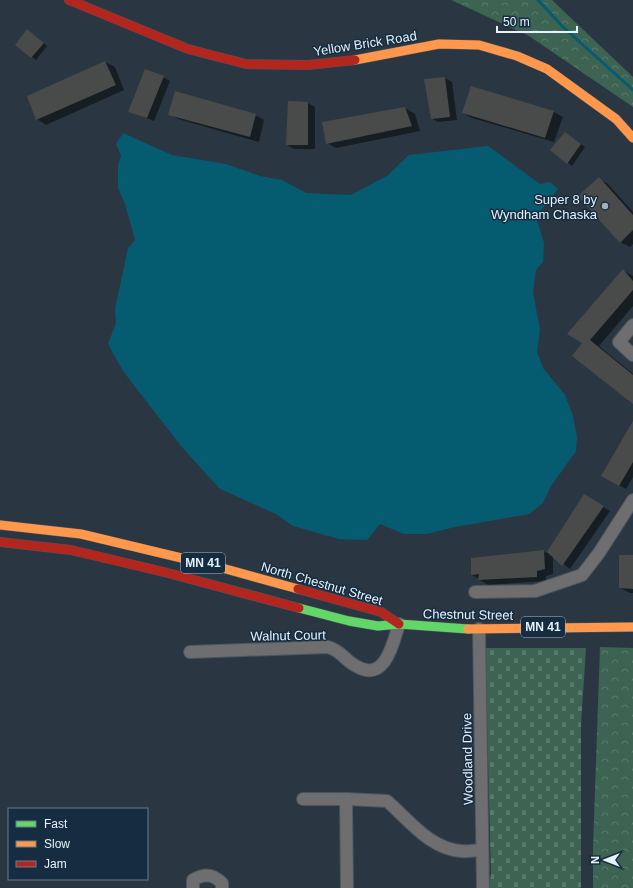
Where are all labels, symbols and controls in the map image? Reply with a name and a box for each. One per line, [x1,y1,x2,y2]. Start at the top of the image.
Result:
scale bar [497,8,577,34]
text: 50 m [503,15,530,29]
street label: Yellow Brick Road [312,28,418,59]
place label: Super 8 by Wyndham Chaska [491,192,598,222]
marker: Super 8 by Wyndham Chaska [600,201,610,211]
road number: MN 41 [181,553,225,573]
street label: North Chestnut Street [259,559,385,608]
street label: Chestnut Street [423,606,514,623]
road number: MN 41 [521,617,565,637]
street label: Walnut Court [250,627,326,644]
street label: Woodland Drive [459,713,476,805]
legend [8,808,148,880]
text: Fast [44,817,68,831]
text: Slow [44,837,70,851]
north arrow [585,840,625,880]
text: N [589,856,601,864]
text: Jam [44,857,67,871]

